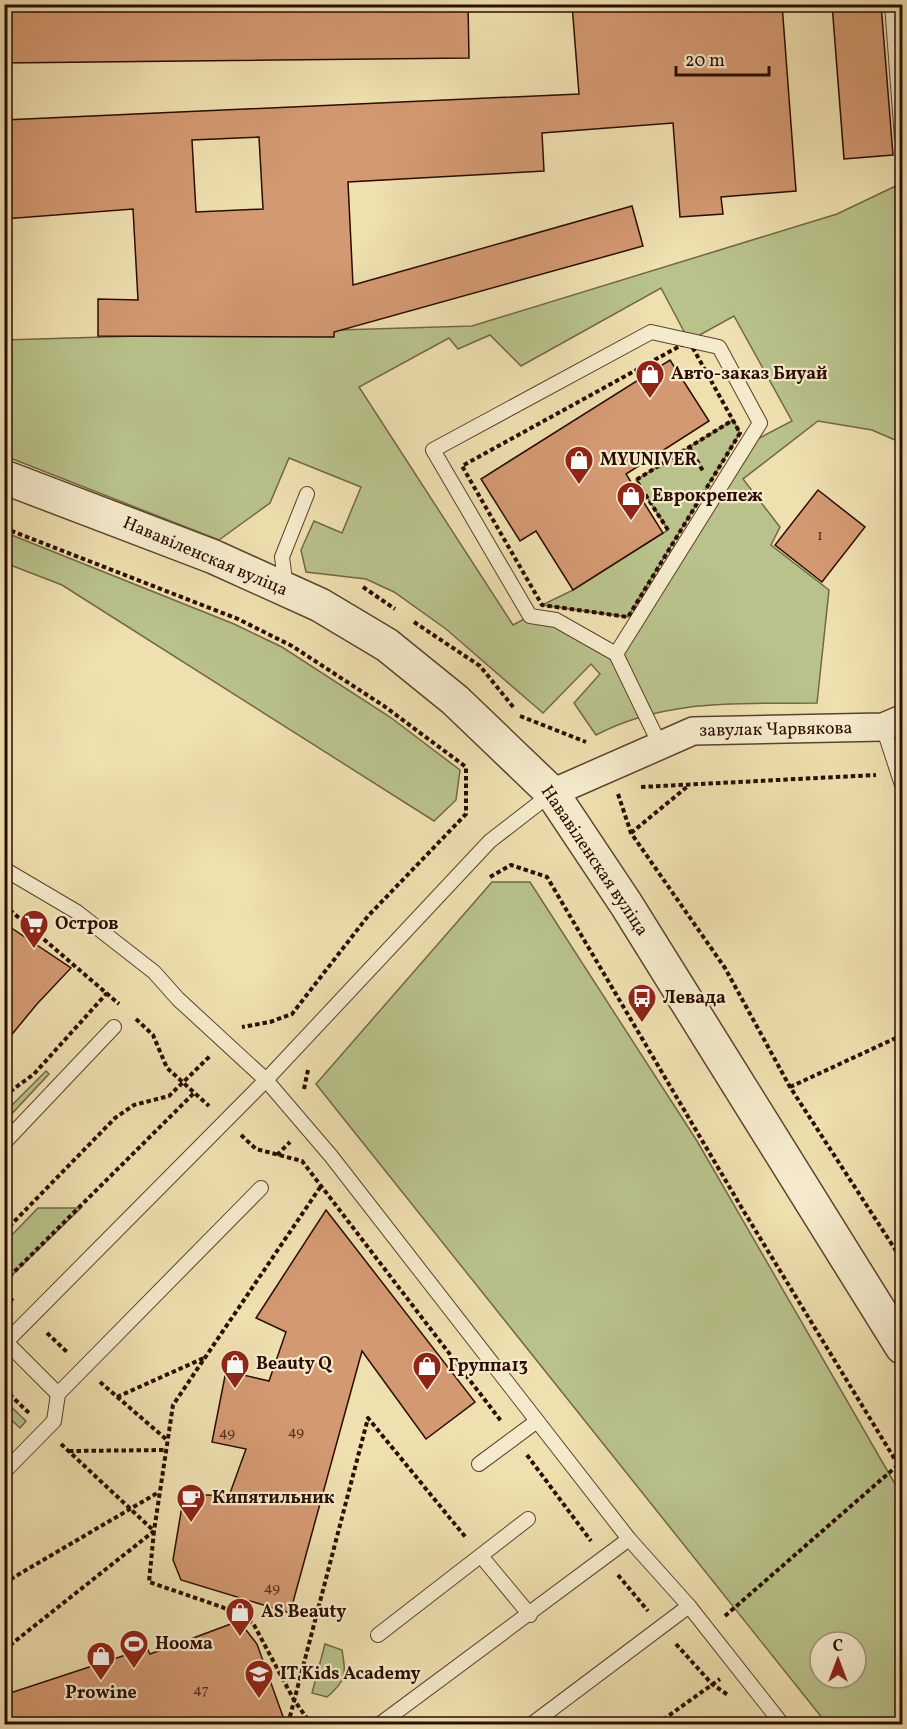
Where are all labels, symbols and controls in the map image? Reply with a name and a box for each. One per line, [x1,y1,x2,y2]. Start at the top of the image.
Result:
scale bar [676,39,769,77]
text: 20 m [685,49,725,74]
shop icon: Авто-заказ Биуай [634,358,666,400]
place label: Авто-заказ Биуай [671,362,828,387]
shop icon: MYUNIVER [563,444,595,486]
place label: MYUNIVER [600,448,697,473]
shop icon: Еврокрепеж [615,480,647,522]
place label: Еврокрепеж [652,484,763,509]
street label: Нававіленская вуліца [119,511,291,603]
house number: 1 [817,526,823,547]
street label: завулак Чарвякова [699,716,853,744]
street label: Нававіленская вуліца [534,781,654,941]
supermarket icon: Остров [18,908,50,950]
place label: Остров [55,912,119,937]
bus stop icon: Левада [626,982,658,1024]
place label: Левада [663,986,726,1011]
shop icon: Beauty Q [219,1348,251,1390]
shop icon: Группа13 [411,1350,443,1392]
place label: Beauty Q [256,1352,332,1377]
place label: Группа13 [448,1354,528,1379]
house number: 49 [288,1422,304,1443]
house number: 49 [219,1423,235,1444]
cafe icon: Кипятильник [175,1482,207,1524]
place label: Кипятильник [212,1486,335,1511]
house number: 49 [264,1578,280,1599]
shop icon: AS Beauty [224,1596,256,1638]
place label: AS Beauty [261,1600,346,1625]
sports icon: Ноома [118,1628,150,1670]
north arrow [808,1630,868,1690]
place label: Ноома [155,1632,213,1657]
text: С [833,1636,843,1658]
shop icon: Prowine [85,1640,117,1682]
school or university icon: IT Kids Academy [243,1658,275,1700]
place label: IT Kids Academy [280,1662,421,1687]
house number: 47 [193,1680,209,1701]
place label: Prowine [65,1681,137,1706]

